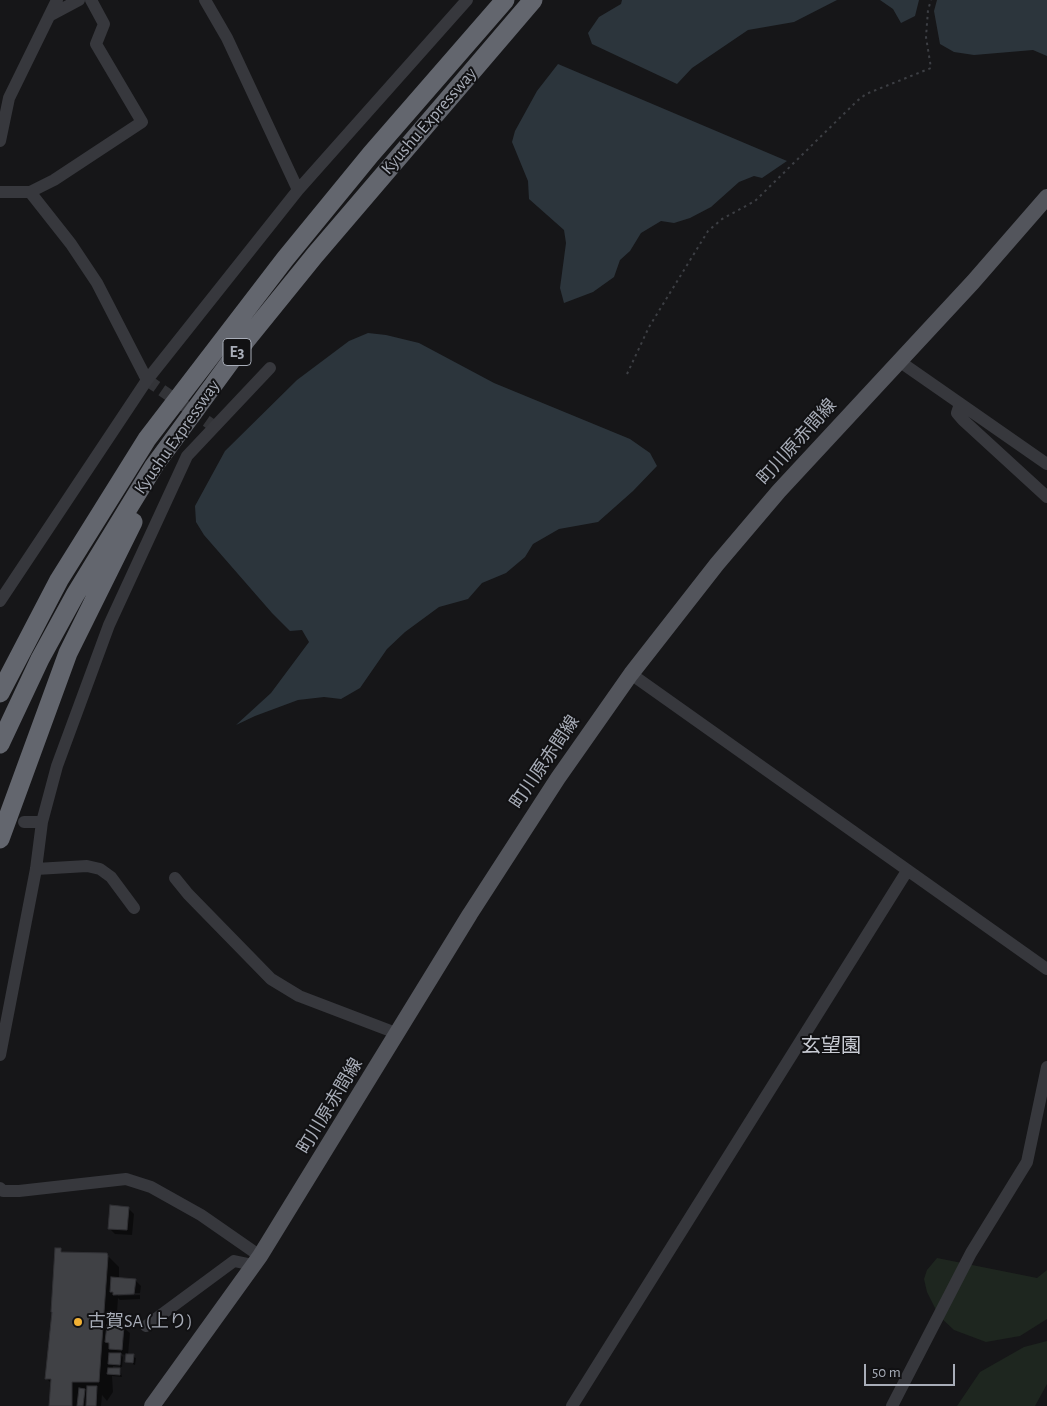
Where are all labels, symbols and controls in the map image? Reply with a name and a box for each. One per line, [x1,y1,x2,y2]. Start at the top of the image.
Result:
street label: Kyushu Expressway [377,63,481,179]
road number: E3 [223,338,251,366]
street label: Kyushu Expressway [129,376,225,498]
street label: 町川原赤間線 [753,395,841,489]
street label: 町川原赤間線 [506,711,584,813]
district label: 玄望園 [801,1034,861,1058]
street label: 町川原赤間線 [293,1054,367,1158]
place label: 古賀SA (上り) [88,1311,193,1333]
marker: 古賀SA (上り) [72,1316,84,1328]
scale bar [867,1354,958,1386]
text: 50 m [872,1365,901,1380]

